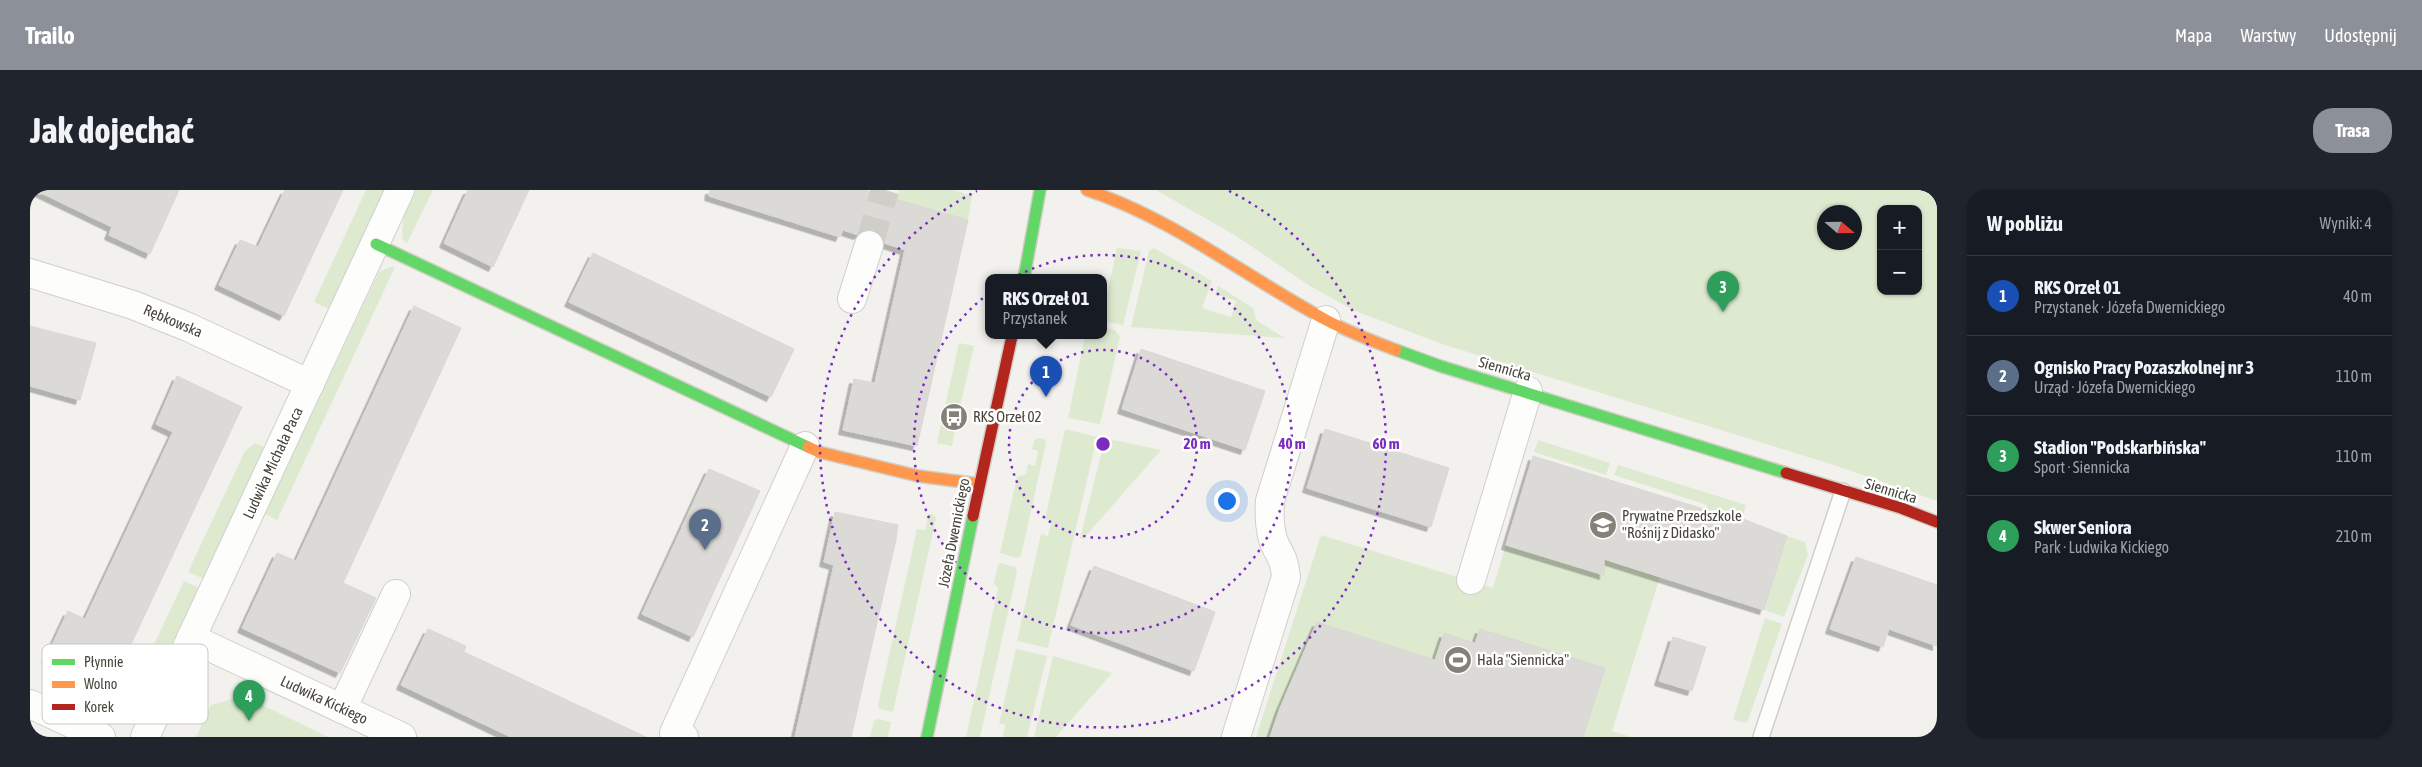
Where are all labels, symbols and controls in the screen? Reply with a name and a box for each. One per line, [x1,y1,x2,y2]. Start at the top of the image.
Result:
text: Trailo [25,22,75,49]
text: Mapa [2175,25,2212,46]
text: Warstwy [2240,25,2296,46]
text: Udostępnij [2324,25,2397,46]
button: Trasa [2313,108,2392,153]
text: Jak dojechać [30,110,194,150]
north arrow [1817,205,1862,250]
map controls [1877,205,1922,295]
button: + [1877,205,1922,250]
text: W pobliżu [1987,211,2063,235]
text: Wyniki: 4 [2320,214,2372,232]
button: − [1877,250,1922,295]
pin: 3 [1707,271,1739,312]
popup [985,274,1107,339]
text: RKS Orzeł 01 [2034,276,2121,298]
text: RKS Orzeł 01 [1003,287,1089,309]
text: 1 [1999,287,2007,305]
text: 40 m [2343,287,2372,305]
text: Przystanek · Józefa Dwernickiego [2034,298,2225,316]
street label: Rębkowska [141,301,205,341]
text: Przystanek [1003,309,1067,327]
street label: Siennicka [1477,353,1533,384]
pin: 1 [1030,356,1062,397]
text: Ognisko Pracy Pozaszkolnej nr 3 [2034,356,2254,378]
text: 2 [1999,367,2007,385]
text: 110 m [2336,367,2372,385]
text: Urząd · Józefa Dwernickiego [2034,378,2195,396]
bus stop icon: RKS Orzeł 02 [939,402,969,432]
street label: Ludwika Michała Paca [239,404,306,521]
place label: RKS Orzeł 02 [973,408,1042,425]
centre of rings [1094,435,1112,453]
text: 20 m [1184,435,1211,452]
text: 40 m [1278,435,1306,452]
text: 60 m [1373,435,1400,452]
text: Stadion "Podskarbińska" [2034,436,2206,458]
text: 3 [1999,447,2007,465]
text: 110 m [2336,447,2372,465]
text: Sport · Siennicka [2034,458,2130,476]
street label: Siennicka [1863,475,1919,507]
street label: Józefa Dwernickiego [935,477,972,589]
your location [1214,488,1240,514]
place label: Prywatne Przedszkole "Rośnij z Didasko" [1622,507,1742,541]
pin: 2 [689,509,721,550]
school or university icon: Prywatne Przedszkole "Rośnij z Didasko" [1588,510,1618,540]
text: Skwer Seniora [2034,516,2132,538]
text: 4 [1999,527,2007,545]
text: 210 m [2336,527,2372,545]
text: Park · Ludwika Kickiego [2034,538,2169,556]
legend [42,644,208,724]
sports icon: Hala "Siennicka" [1443,645,1473,675]
place label: Hala "Siennicka" [1477,651,1569,668]
text: Płynnie [84,654,123,670]
street label: Ludwika Kickiego [278,672,370,727]
text: Wolno [84,676,117,692]
pin: 4 [233,680,265,721]
text: Korek [84,699,114,715]

